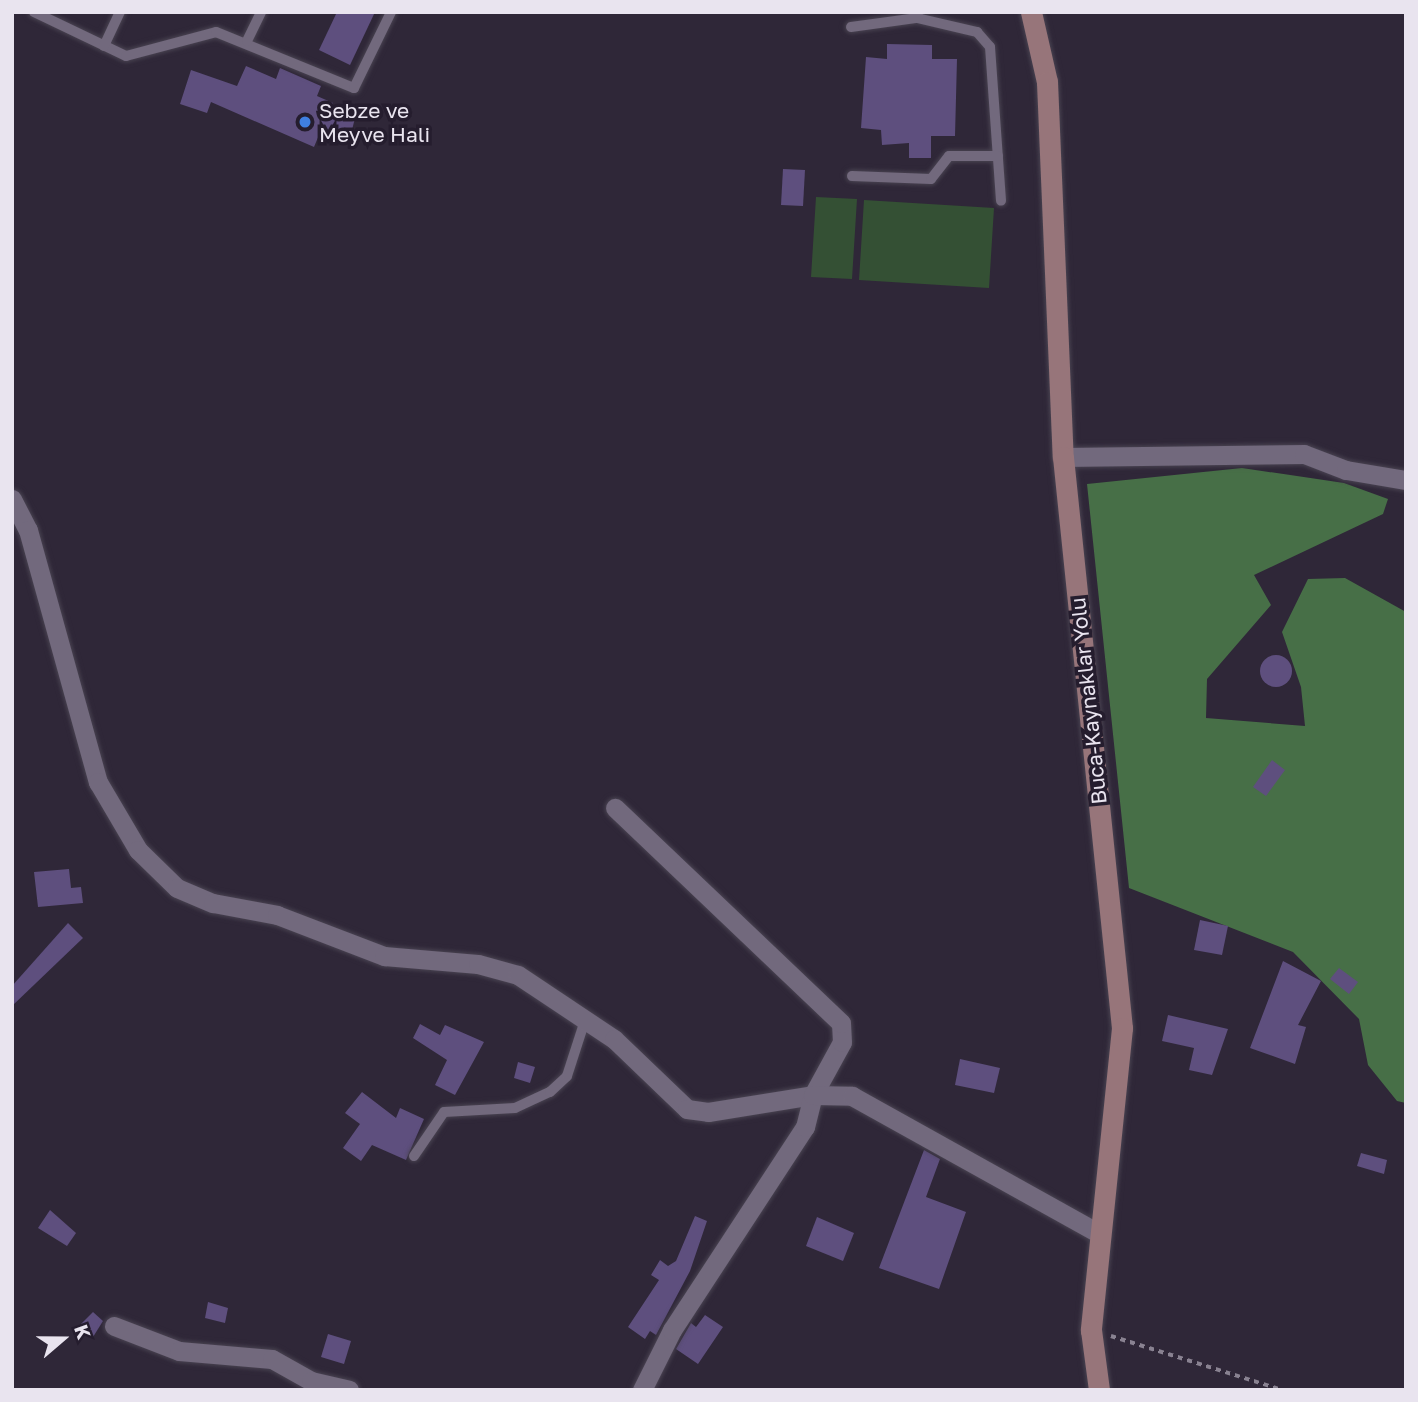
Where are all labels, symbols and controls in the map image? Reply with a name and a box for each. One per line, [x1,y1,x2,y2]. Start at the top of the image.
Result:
place label: Sebze ve Meyve Hali [319,97,430,147]
marker: Sebze ve Meyve Hali [297,114,313,130]
street label: Buca-Kaynaklar Yolu [1065,596,1111,806]
north arrow [28,1304,98,1374]
text: K [70,1321,96,1342]

